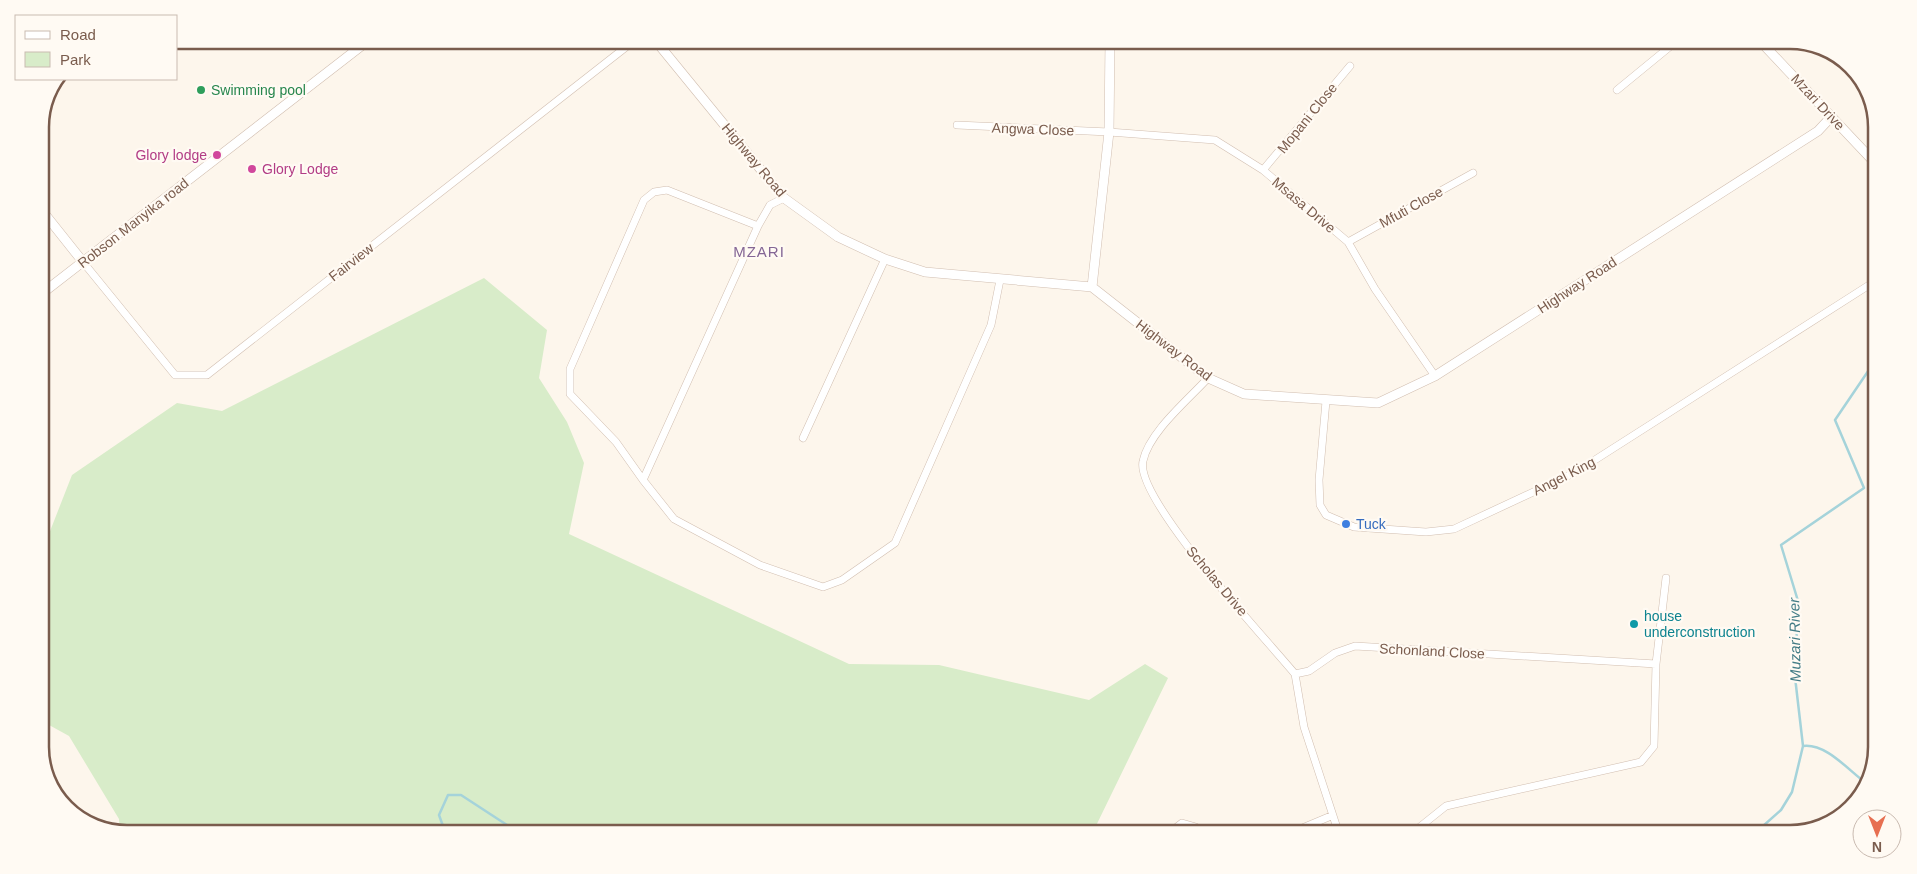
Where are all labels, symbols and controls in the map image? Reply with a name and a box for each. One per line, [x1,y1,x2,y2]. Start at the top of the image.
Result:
legend [15,15,178,80]
text: Road [60,26,96,43]
text: Park [60,51,91,68]
street label: Mzari Drive [1788,71,1848,133]
street label: Mopani Close [1274,80,1340,156]
place label: Swimming pool [211,82,306,98]
marker: Swimming pool [195,84,207,96]
street label: Highway Road [719,120,789,200]
street label: Angwa Close [991,120,1075,138]
place label: Glory lodge [135,147,207,163]
marker: Glory lodge [211,149,223,161]
place label: Glory Lodge [262,161,338,177]
marker: Glory Lodge [246,163,258,175]
street label: Msasa Drive [1269,174,1339,236]
street label: Robson Manyika road [74,175,192,271]
street label: Mfuti Close [1376,183,1446,231]
street label: Fairview [326,239,377,284]
district label: MZARI [733,243,785,260]
street label: Highway Road [1534,253,1620,317]
street label: Highway Road [1133,316,1215,384]
street label: Angel King [1530,454,1598,498]
place label: Tuck [1356,516,1387,532]
marker: Tuck [1340,518,1352,530]
street label: Scholas Drive [1183,543,1251,619]
water label: Muzari River [1785,597,1804,682]
place label: house underconstruction [1644,608,1755,640]
marker: house underconstruction [1628,618,1640,630]
street label: Schonland Close [1379,640,1485,662]
north arrow [1852,809,1902,859]
text: N [1872,839,1882,855]

